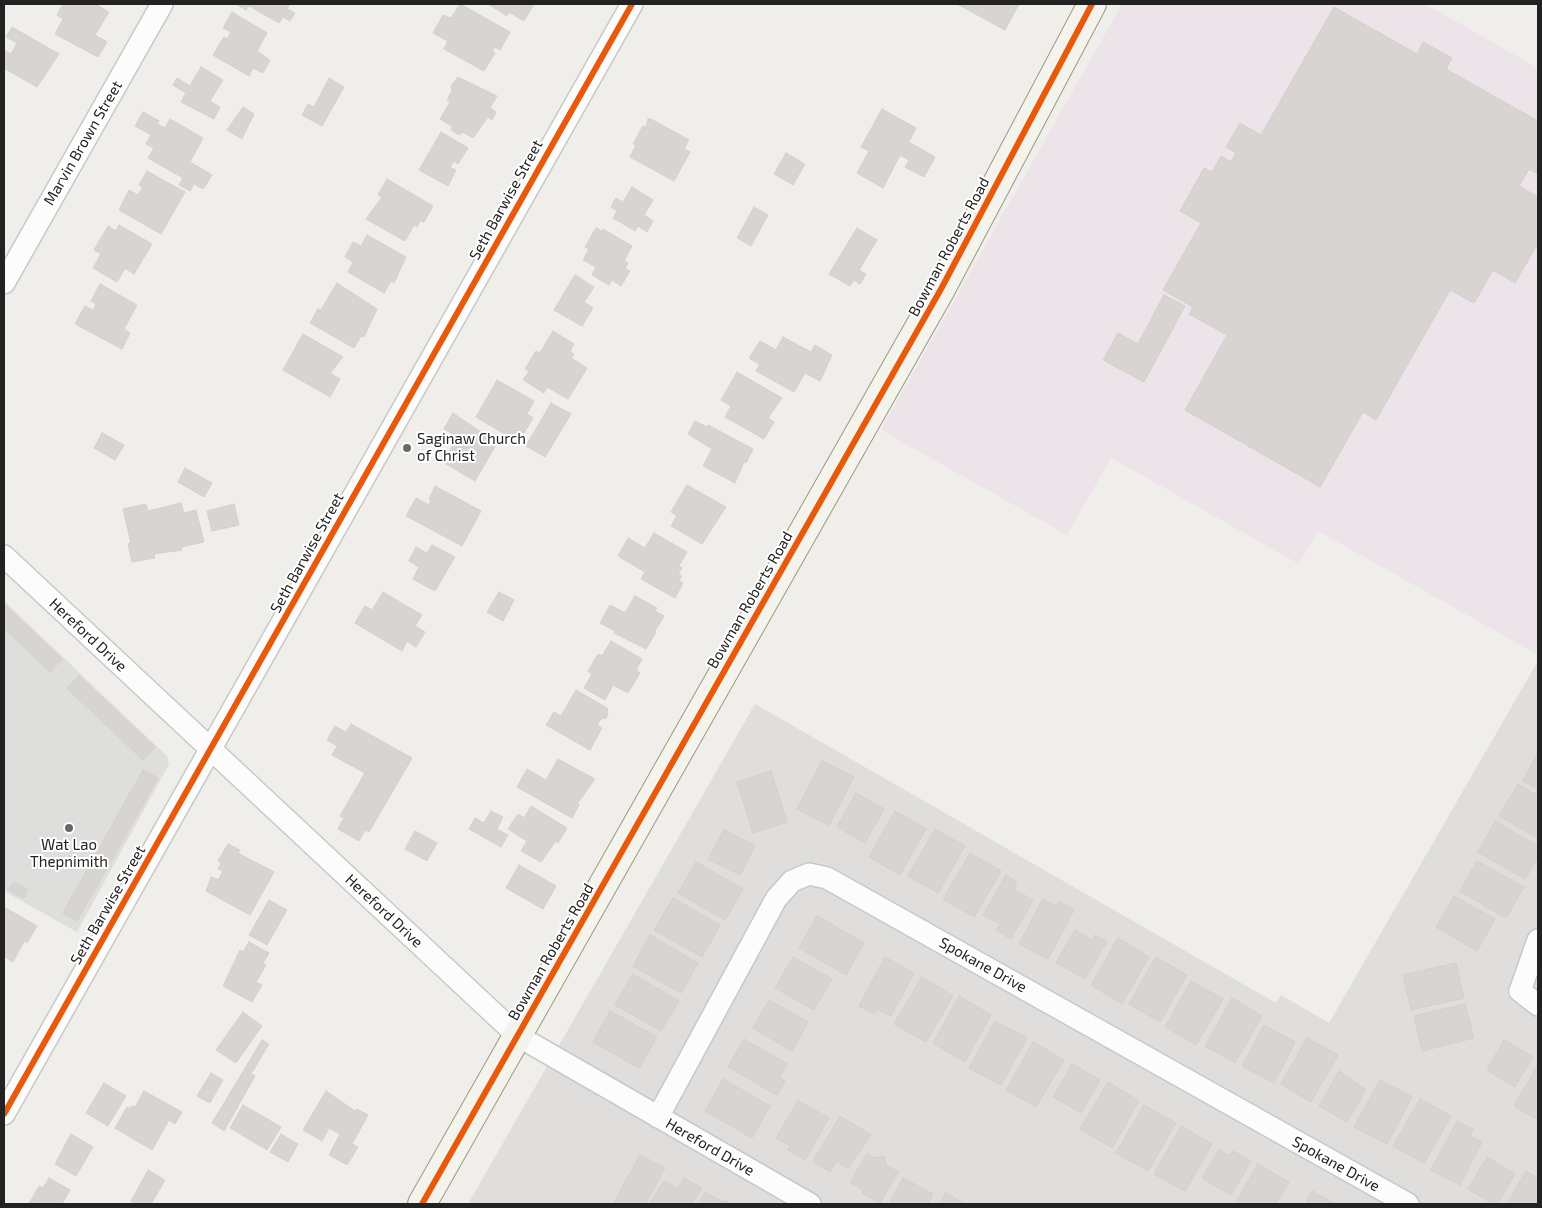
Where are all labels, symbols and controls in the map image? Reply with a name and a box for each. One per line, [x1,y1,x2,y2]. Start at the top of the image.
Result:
street label: Marvin Brown Street [40,78,126,208]
street label: Seth Barwise Street [466,137,546,263]
street label: Bowman Roberts Road [905,174,993,320]
place label: Saginaw Church of Christ [417,430,526,465]
marker: Saginaw Church of Christ [401,442,413,454]
street label: Seth Barwise Street [267,490,347,616]
street label: Bowman Roberts Road [703,528,797,672]
street label: Hereford Drive [45,595,131,675]
marker: Wat Lao Thepnimith [63,822,75,834]
place label: Wat Lao Thepnimith [30,836,108,871]
street label: Seth Barwise Street [67,842,149,968]
street label: Hereford Drive [341,871,427,951]
street label: Bowman Roberts Road [504,880,598,1024]
street label: Spokane Drive [936,934,1030,996]
street label: Hereford Drive [662,1114,758,1180]
street label: Spokane Drive [1289,1133,1383,1195]

